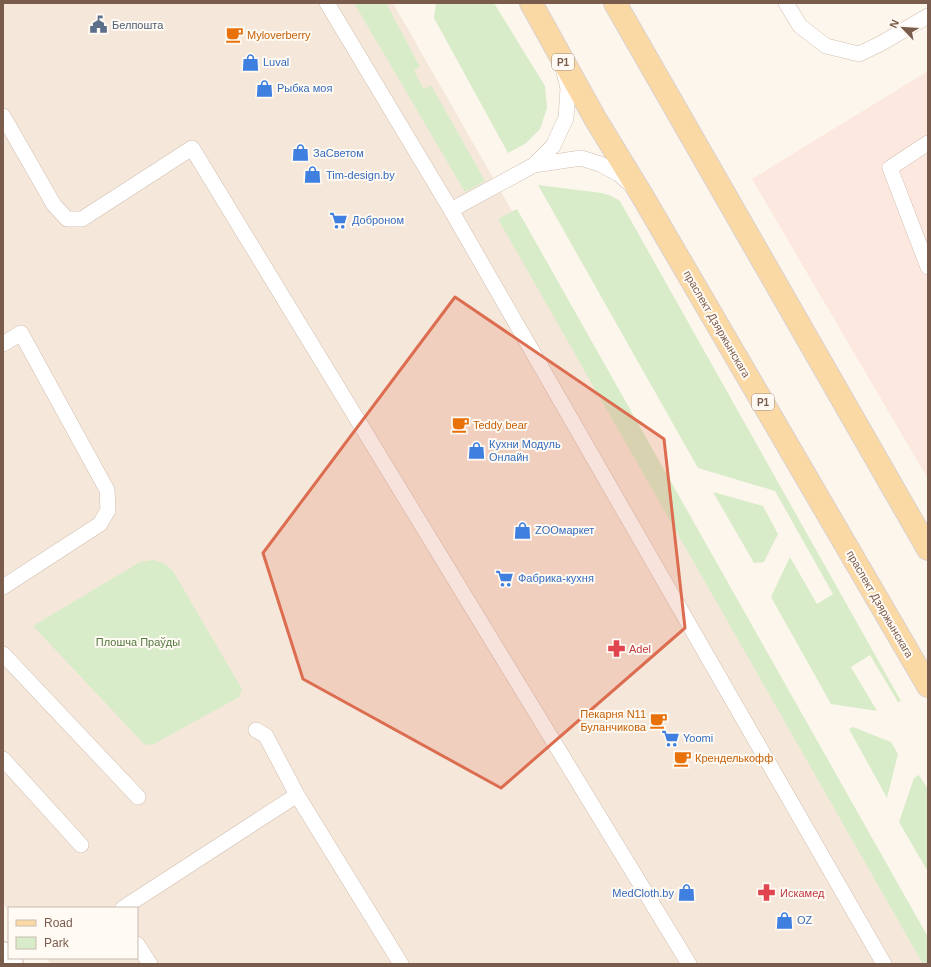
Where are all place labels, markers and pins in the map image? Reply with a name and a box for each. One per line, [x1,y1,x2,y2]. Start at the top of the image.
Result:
public building icon: Белпошта [89,15,109,35]
place label: Белпошта [112,19,164,31]
cafe icon: Myloverberry [224,25,244,45]
place label: Myloverberry [247,29,311,41]
shop icon: Luval [240,52,260,72]
place label: Luval [263,56,289,68]
shop icon: Рыбка моя [254,78,274,98]
place label: Рыбка моя [277,82,332,94]
shop icon: ЗаСветом [290,143,310,163]
place label: ЗаСветом [313,147,364,159]
shop icon: Tim-design.by [303,165,323,185]
place label: Tim-design.by [326,169,395,181]
supermarket icon: Доброном [329,210,349,230]
place label: Доброном [352,214,404,226]
cafe icon: Teddy bear [450,415,470,435]
place label: Teddy bear [473,419,528,431]
place label: Кухни Модуль Онлайн [489,438,561,463]
shop icon: Кухни Модуль Онлайн [466,440,486,460]
shop icon: ZOOмаркет [512,520,532,540]
place label: ZOOмаркет [535,524,594,536]
supermarket icon: Фабрика-кухня [495,568,515,588]
place label: Фабрика-кухня [518,572,594,584]
pharmacy icon: Adel [606,639,626,659]
place label: Adel [629,643,651,655]
place label: Пекарня N11 Буланчикова [580,708,647,733]
cafe icon: Пекарня N11 Буланчикова [649,710,669,730]
supermarket icon: Yoomi [660,728,680,748]
place label: Yoomi [683,732,713,744]
cafe icon: Кренделькофф [672,748,692,768]
place label: Кренделькофф [695,752,773,764]
shop icon: MedCloth.by [677,883,697,903]
pharmacy icon: Искамед [757,883,777,903]
place label: MedCloth.by [612,887,674,899]
place label: Искамед [780,887,825,899]
shop icon: OZ [774,910,794,930]
place label: OZ [797,914,813,926]

